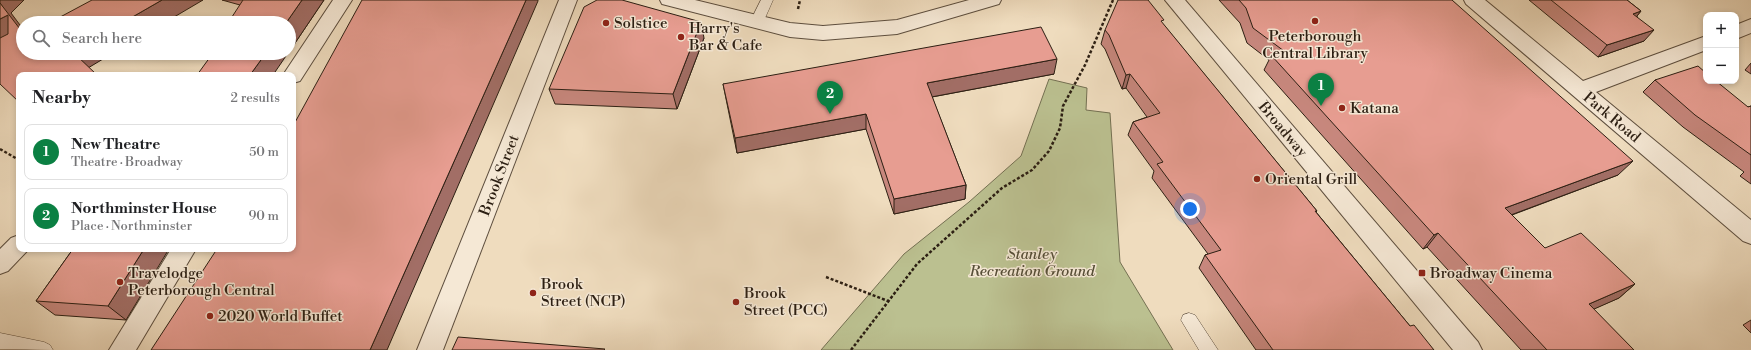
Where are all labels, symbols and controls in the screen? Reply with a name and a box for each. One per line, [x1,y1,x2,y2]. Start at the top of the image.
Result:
map controls [1703,12,1739,84]
button: + [1703,12,1739,48]
place label: Solstice [614,14,668,33]
search box [16,16,296,60]
marker: Peterborough Central Library [1310,16,1320,26]
marker: Solstice [601,18,611,28]
place label: Harry's Bar & Cafe [688,19,762,55]
icon: search [30,27,52,49]
place label: Peterborough Central Library [1262,27,1368,63]
text: Search here [62,29,142,48]
marker: Harry's Bar & Cafe [676,32,686,42]
button: − [1703,48,1739,84]
pin: 1 [1308,73,1334,106]
pin: 2 [817,81,843,114]
text: Nearby [32,87,91,109]
street label: Park Road [1579,88,1645,147]
text: 2 results [231,90,280,106]
street label: Broadway [1253,97,1312,162]
place label: Katana [1350,99,1399,118]
marker: Katana [1337,103,1347,113]
street label: Brook Street [475,131,524,219]
text: New Theatre [71,135,160,154]
text: 1 [43,144,49,160]
text: 50 m [249,144,279,160]
text: Theatre · Broadway [71,154,183,170]
place label: Oriental Grill [1265,170,1358,189]
marker: Oriental Grill [1252,174,1262,184]
text: Northminster House [71,199,217,218]
your location [1180,199,1200,219]
text: 2 [42,208,50,224]
text: 90 m [248,208,279,224]
text: Place · Northminster [71,218,192,234]
park label: Stanley Recreation Ground [968,245,1095,281]
place label: Travelodge Peterborough Central [128,264,275,300]
place label: Broadway Cinema [1429,264,1553,283]
marker: Broadway Cinema [1417,268,1427,278]
place label: Brook Street (NCP) [540,275,626,311]
marker: Travelodge Peterborough Central [115,277,125,287]
place label: Brook Street (PCC) [743,284,828,320]
marker: Brook Street (NCP) [528,288,538,298]
marker: Brook Street (PCC) [731,297,741,307]
place label: 2020 World Buffet [218,307,343,326]
marker: 2020 World Buffet [205,311,215,321]

